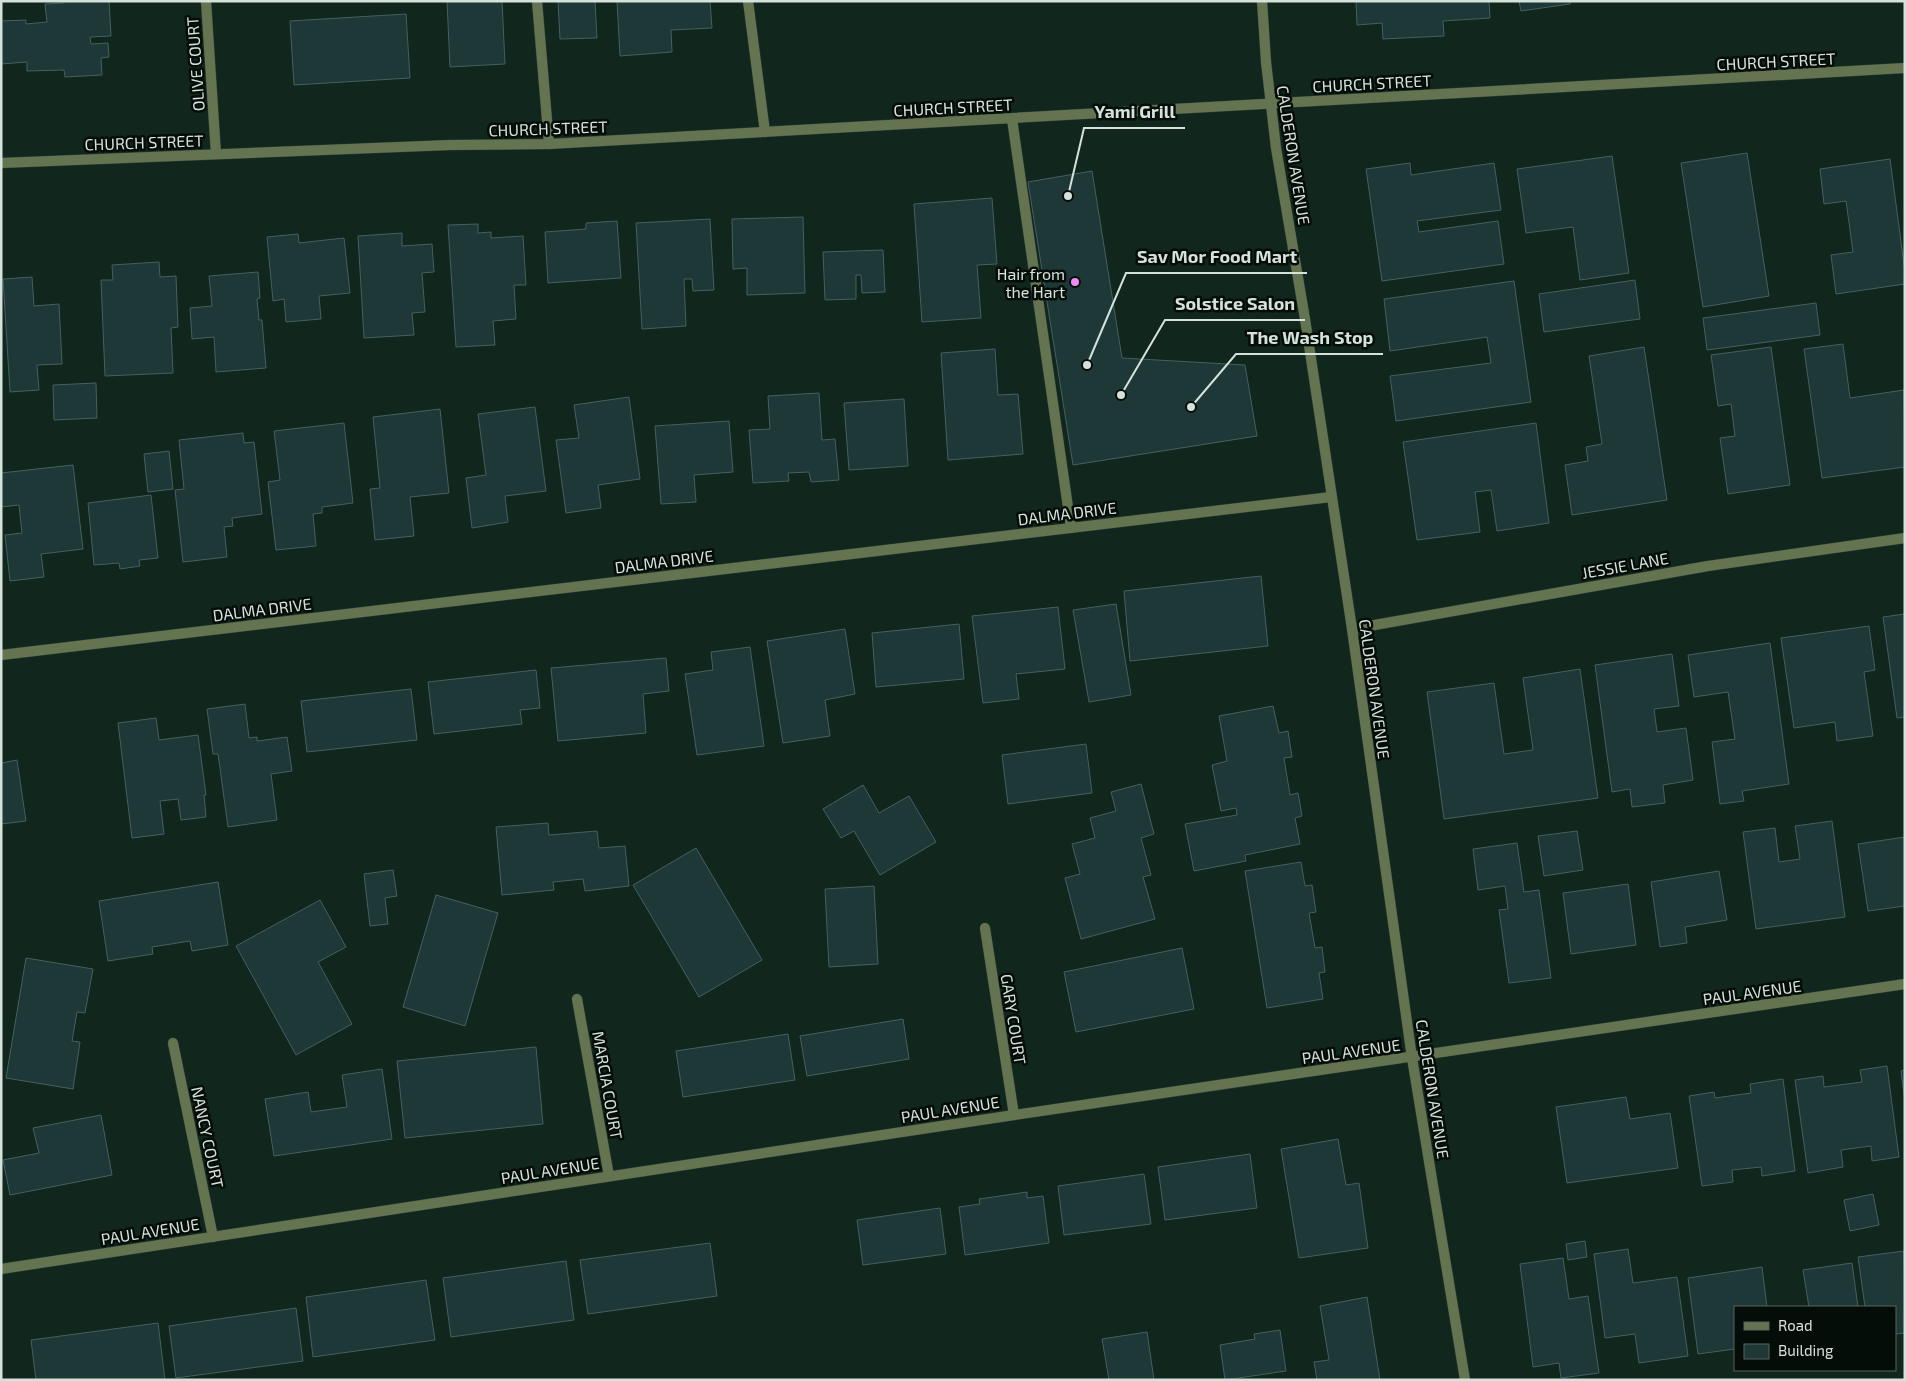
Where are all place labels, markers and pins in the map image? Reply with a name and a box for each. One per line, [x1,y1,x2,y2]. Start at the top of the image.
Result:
callout: Yami Grill [1084,95,1185,128]
callout: Sav Mor Food Mart [1126,240,1307,273]
place label: Hair from the Hart [997,264,1065,301]
marker: Hair from the Hart [1069,276,1081,288]
callout: Solstice Salon [1165,287,1305,320]
callout: The Wash Stop [1236,321,1383,354]

